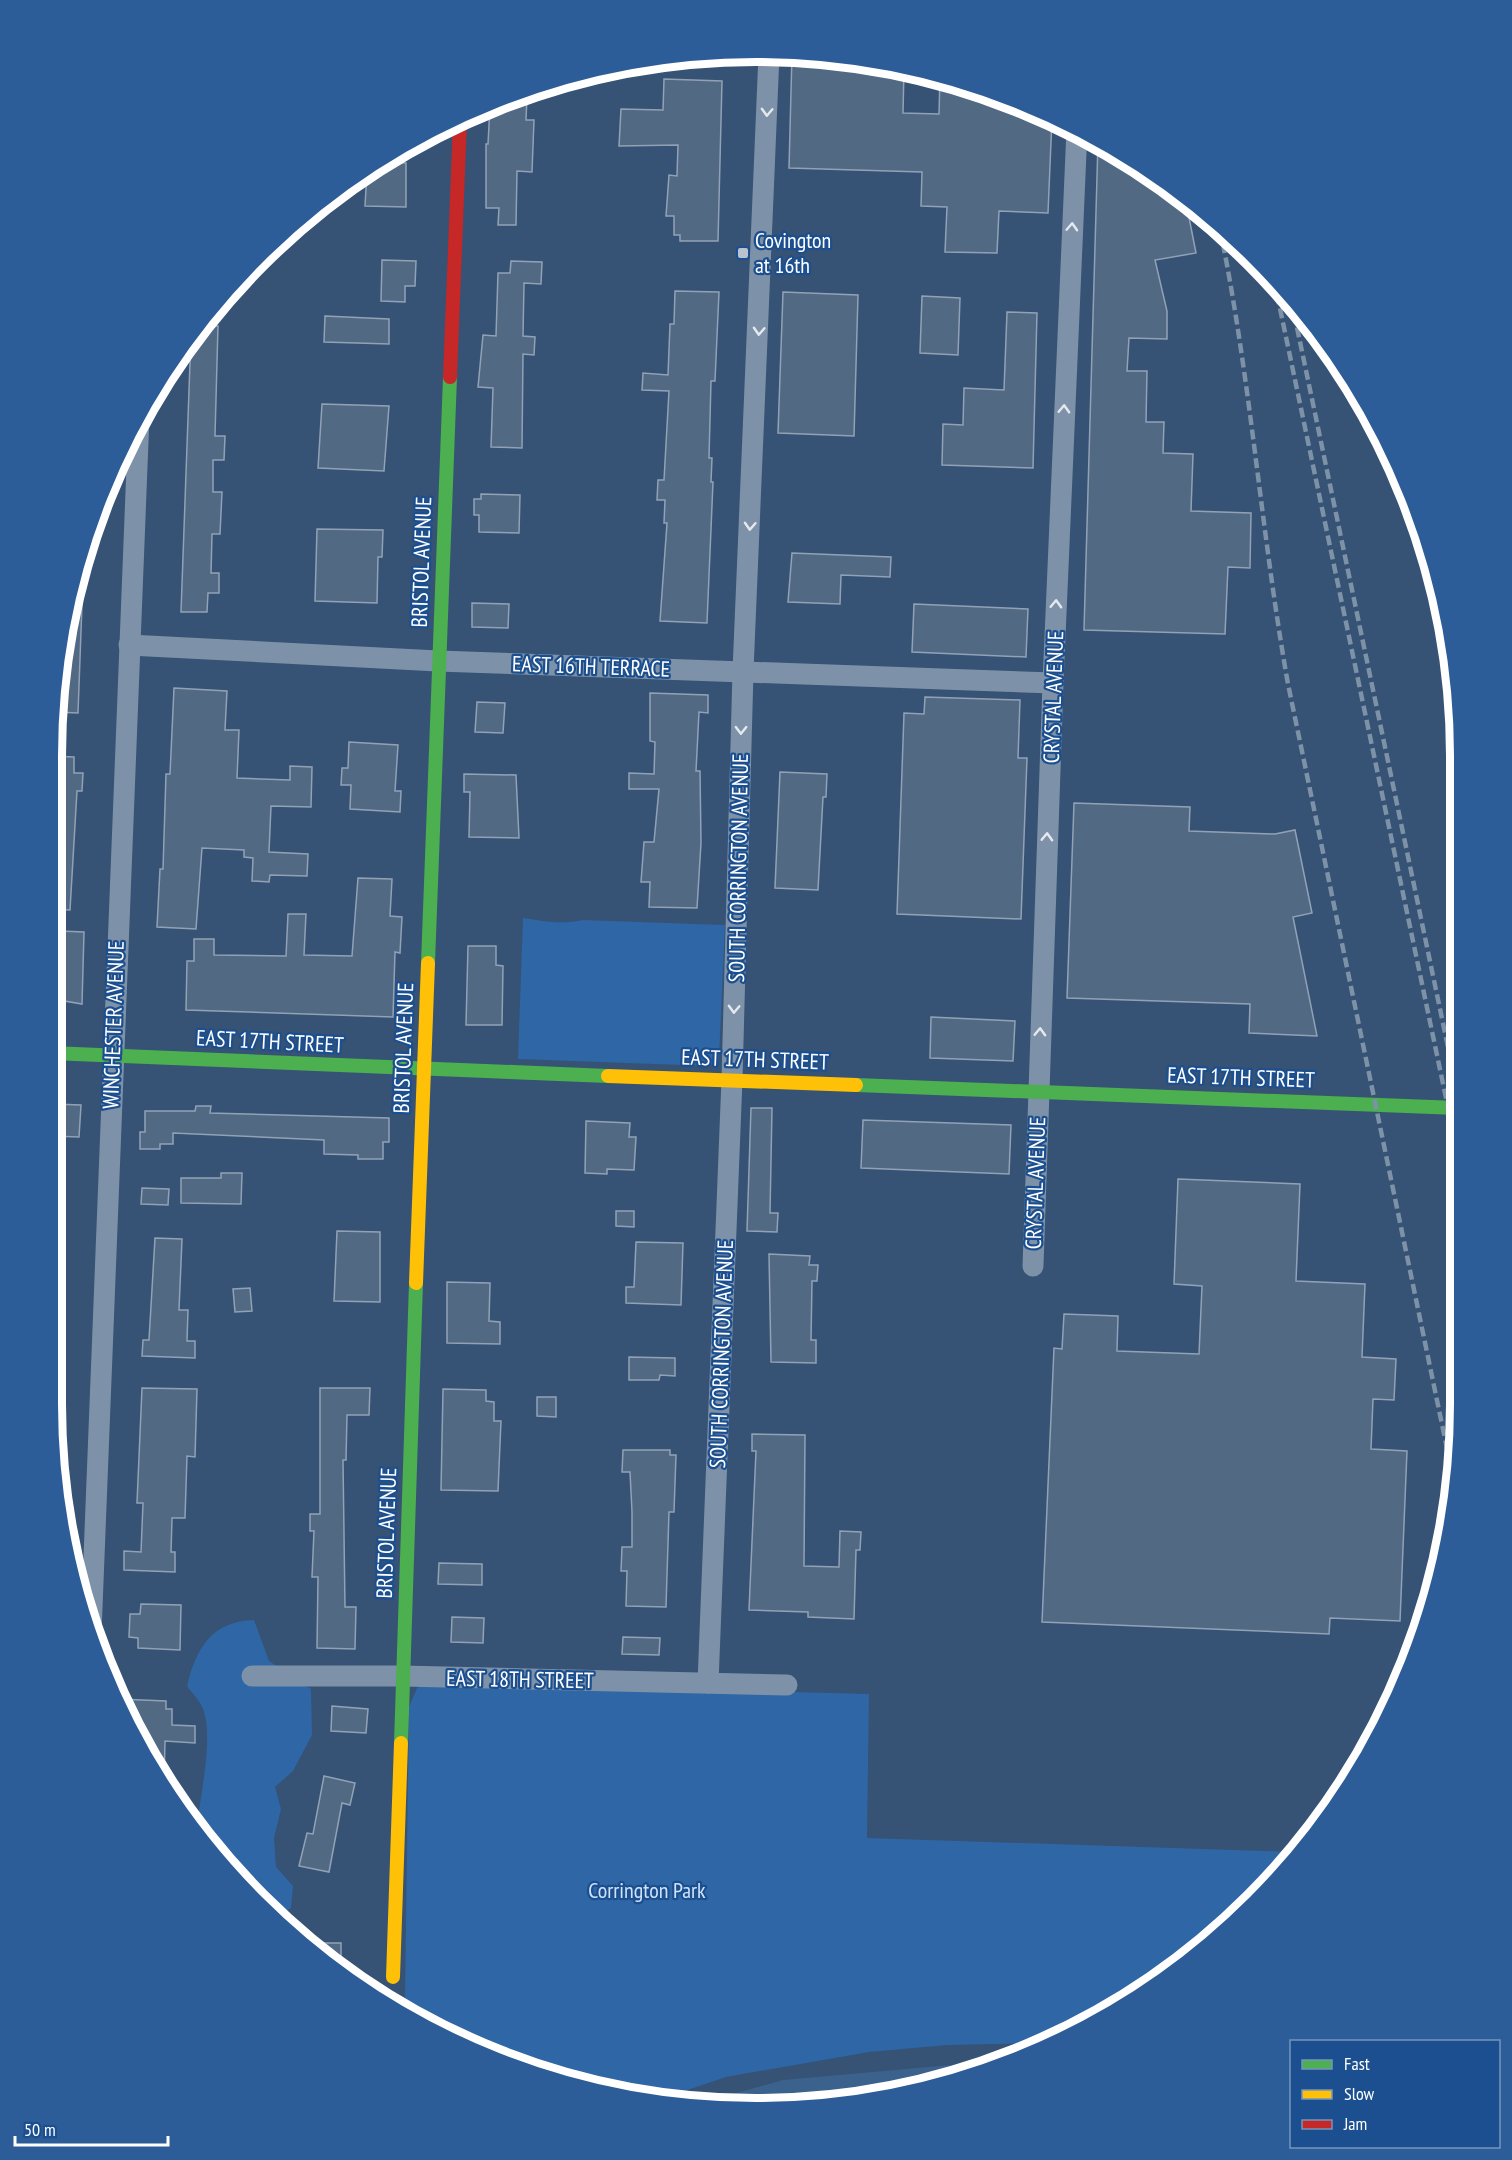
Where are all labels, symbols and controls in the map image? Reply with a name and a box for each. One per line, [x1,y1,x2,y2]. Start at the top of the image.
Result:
one-way arrow [761,108,774,117]
one-way arrow [1065,223,1078,232]
place label: Covington at 16th [755,226,831,279]
marker: Covington at 16th [736,246,750,260]
one-way arrow [752,327,765,336]
one-way arrow [1058,404,1070,413]
street label: BRISTOL AVENUE [405,496,437,628]
one-way arrow [743,522,756,531]
one-way arrow [1050,599,1063,608]
street label: CRYSTAL AVENUE [1037,630,1069,764]
street label: EAST 16TH TERRACE [512,649,670,683]
one-way arrow [735,725,747,734]
street label: SOUTH CORRINGTON AVENUE [722,753,754,983]
one-way arrow [1041,833,1054,842]
street label: WINCHESTER AVENUE [96,940,130,1110]
street label: BRISTOL AVENUE [387,982,419,1114]
one-way arrow [728,1004,741,1013]
street label: EAST 17TH STREET [196,1023,345,1059]
one-way arrow [1034,1028,1047,1037]
street label: EAST 17TH STREET [681,1042,829,1076]
street label: EAST 17TH STREET [1167,1060,1315,1094]
street label: CRYSTAL AVENUE [1019,1116,1051,1250]
street label: SOUTH CORRINGTON AVENUE [703,1239,739,1469]
street label: BRISTOL AVENUE [370,1467,402,1599]
street label: EAST 18TH STREET [446,1664,594,1694]
park label: Corrington Park [588,1876,706,1904]
legend [1290,2040,1500,2148]
text: Fast [1344,2052,1370,2075]
text: Slow [1344,2082,1375,2105]
scale bar [15,2109,168,2147]
text: Jam [1343,2112,1367,2135]
text: 50 m [24,2118,56,2141]

